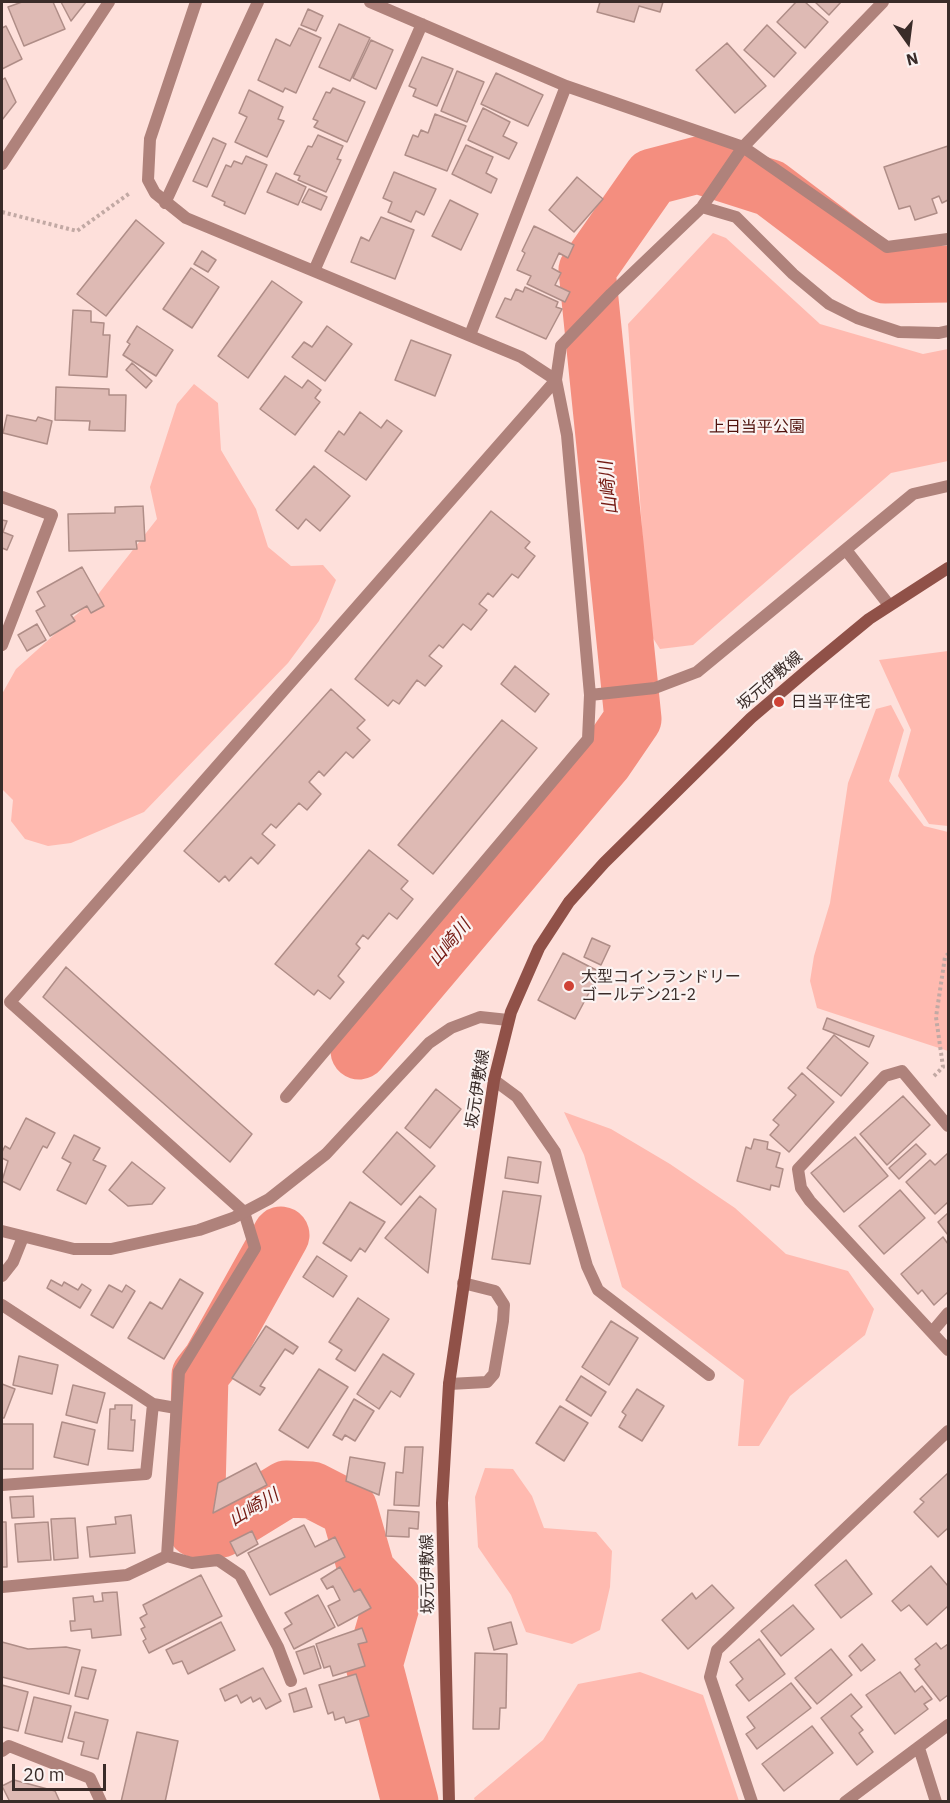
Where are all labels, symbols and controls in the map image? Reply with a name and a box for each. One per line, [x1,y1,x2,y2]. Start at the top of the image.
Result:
north arrow [878,12,938,72]
text: N [904,48,920,71]
park label: 上日当平公園 [709,417,805,437]
water label: 山崎川 [595,460,623,516]
street label: 坂元伊敷線 [734,648,806,714]
place label: 日当平住宅 [791,692,871,712]
marker: 日当平住宅 [772,695,786,709]
water label: 山崎川 [424,915,476,971]
place label: 大型コインランドリー ゴールデン21-2 [581,967,741,1005]
marker: 大型コインランドリー ゴールデン21-2 [562,979,576,993]
street label: 坂元伊敷線 [462,1048,494,1130]
water label: 山崎川 [225,1485,283,1531]
street label: 坂元伊敷線 [418,1534,438,1614]
scale bar [15,1752,110,1790]
text: 20 m [23,1763,65,1786]

